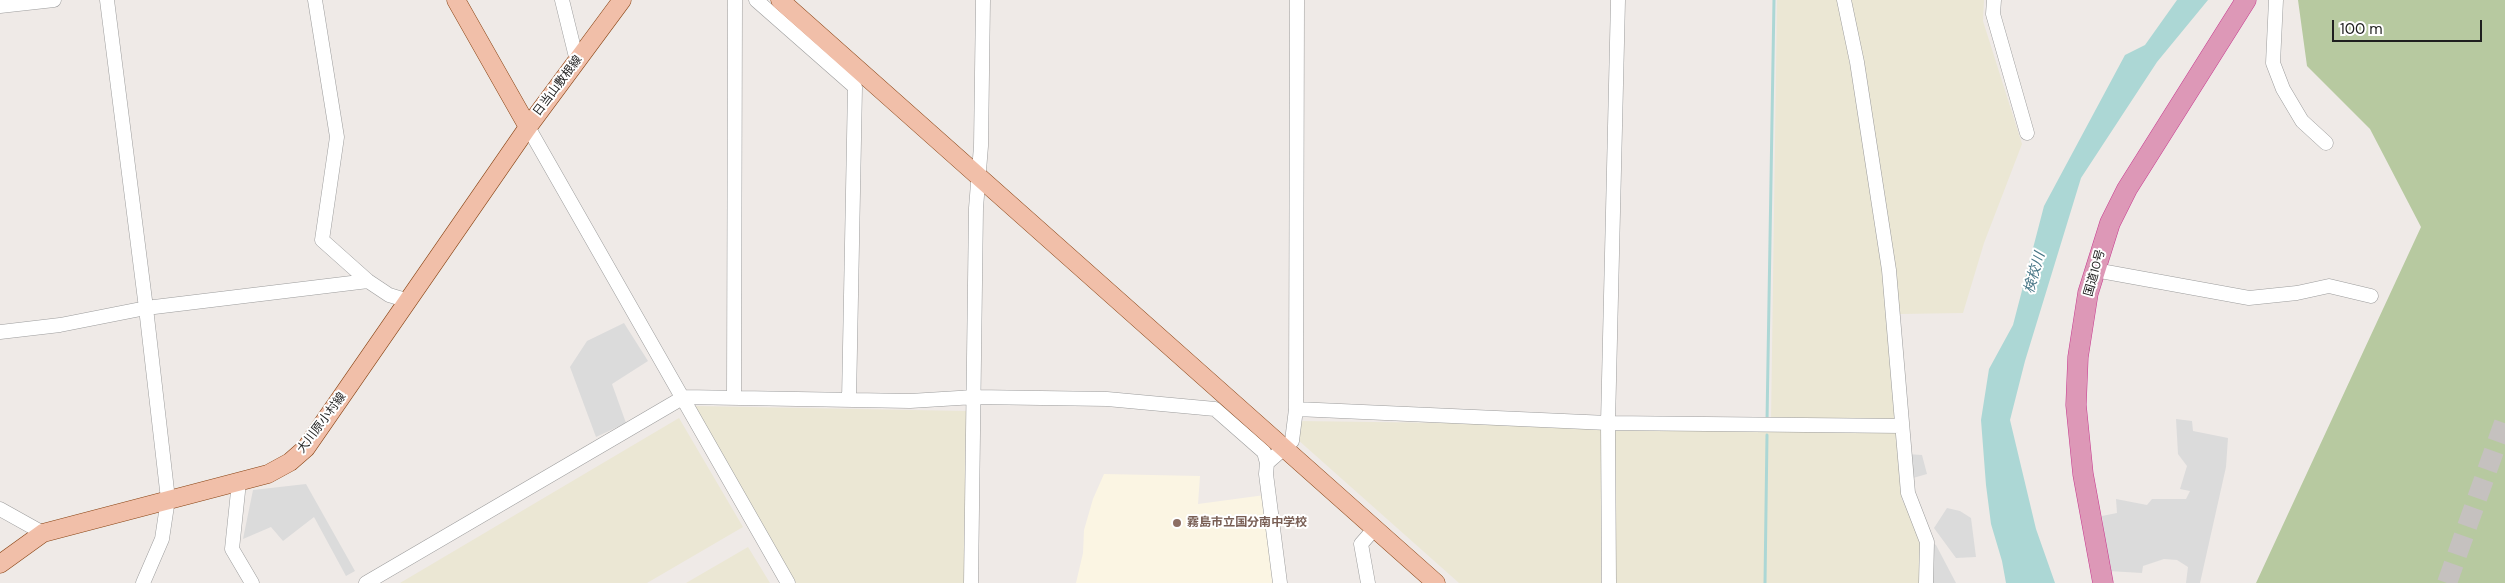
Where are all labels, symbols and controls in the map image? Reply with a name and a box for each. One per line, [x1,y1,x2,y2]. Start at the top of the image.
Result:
scale bar [2335,10,2485,42]
text: 100 m [2340,19,2383,39]
street label: 日当山敷根線 [531,53,585,119]
street label: 国道10号 [2081,248,2109,298]
water label: 検校川 [2021,250,2049,296]
street label: 大川原小村線 [295,390,349,456]
place label: 霧島市立国分南中学校 [1187,516,1307,530]
marker: 霧島市立国分南中学校 [1171,517,1183,529]

